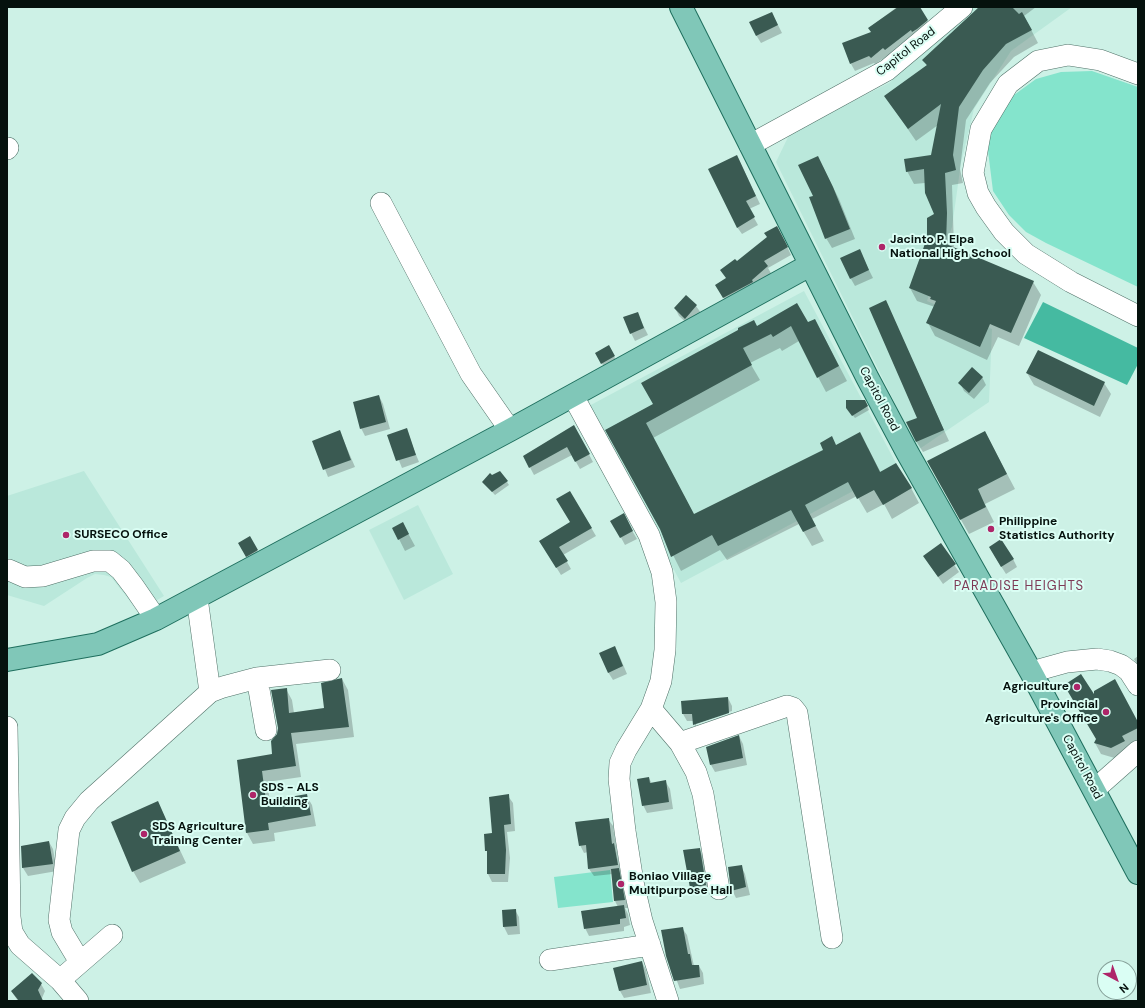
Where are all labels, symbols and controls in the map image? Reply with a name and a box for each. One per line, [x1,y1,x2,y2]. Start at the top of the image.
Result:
street label: Capitol Road [874,24,938,80]
place label: Jacinto P. Elpa National High School [890,233,1011,261]
marker: Jacinto P. Elpa National High School [877,242,887,252]
street label: Capitol Road [856,364,902,434]
place label: Philippine Statistics Authority [999,515,1114,543]
marker: Philippine Statistics Authority [986,524,996,534]
place label: SURSECO Office [74,528,168,542]
marker: SURSECO Office [61,530,71,540]
district label: PARADISE HEIGHTS [954,579,1084,595]
place label: Agriculture [1003,680,1069,694]
marker: Agriculture [1072,682,1082,692]
place label: Provincial Agriculture's Office [985,698,1098,726]
marker: Provincial Agriculture's Office [1101,707,1111,717]
street label: Capitol Road [1059,732,1105,802]
place label: SDS - ALS Building [261,781,319,809]
marker: SDS - ALS Building [248,790,258,800]
place label: SDS Agriculture Training Center [152,820,244,848]
marker: SDS Agriculture Training Center [139,829,149,839]
place label: Boniao Village Multipurpose Hall [629,870,732,898]
marker: Boniao Village Multipurpose Hall [616,879,626,889]
north arrow [1097,960,1137,1000]
text: N [1117,980,1132,996]

